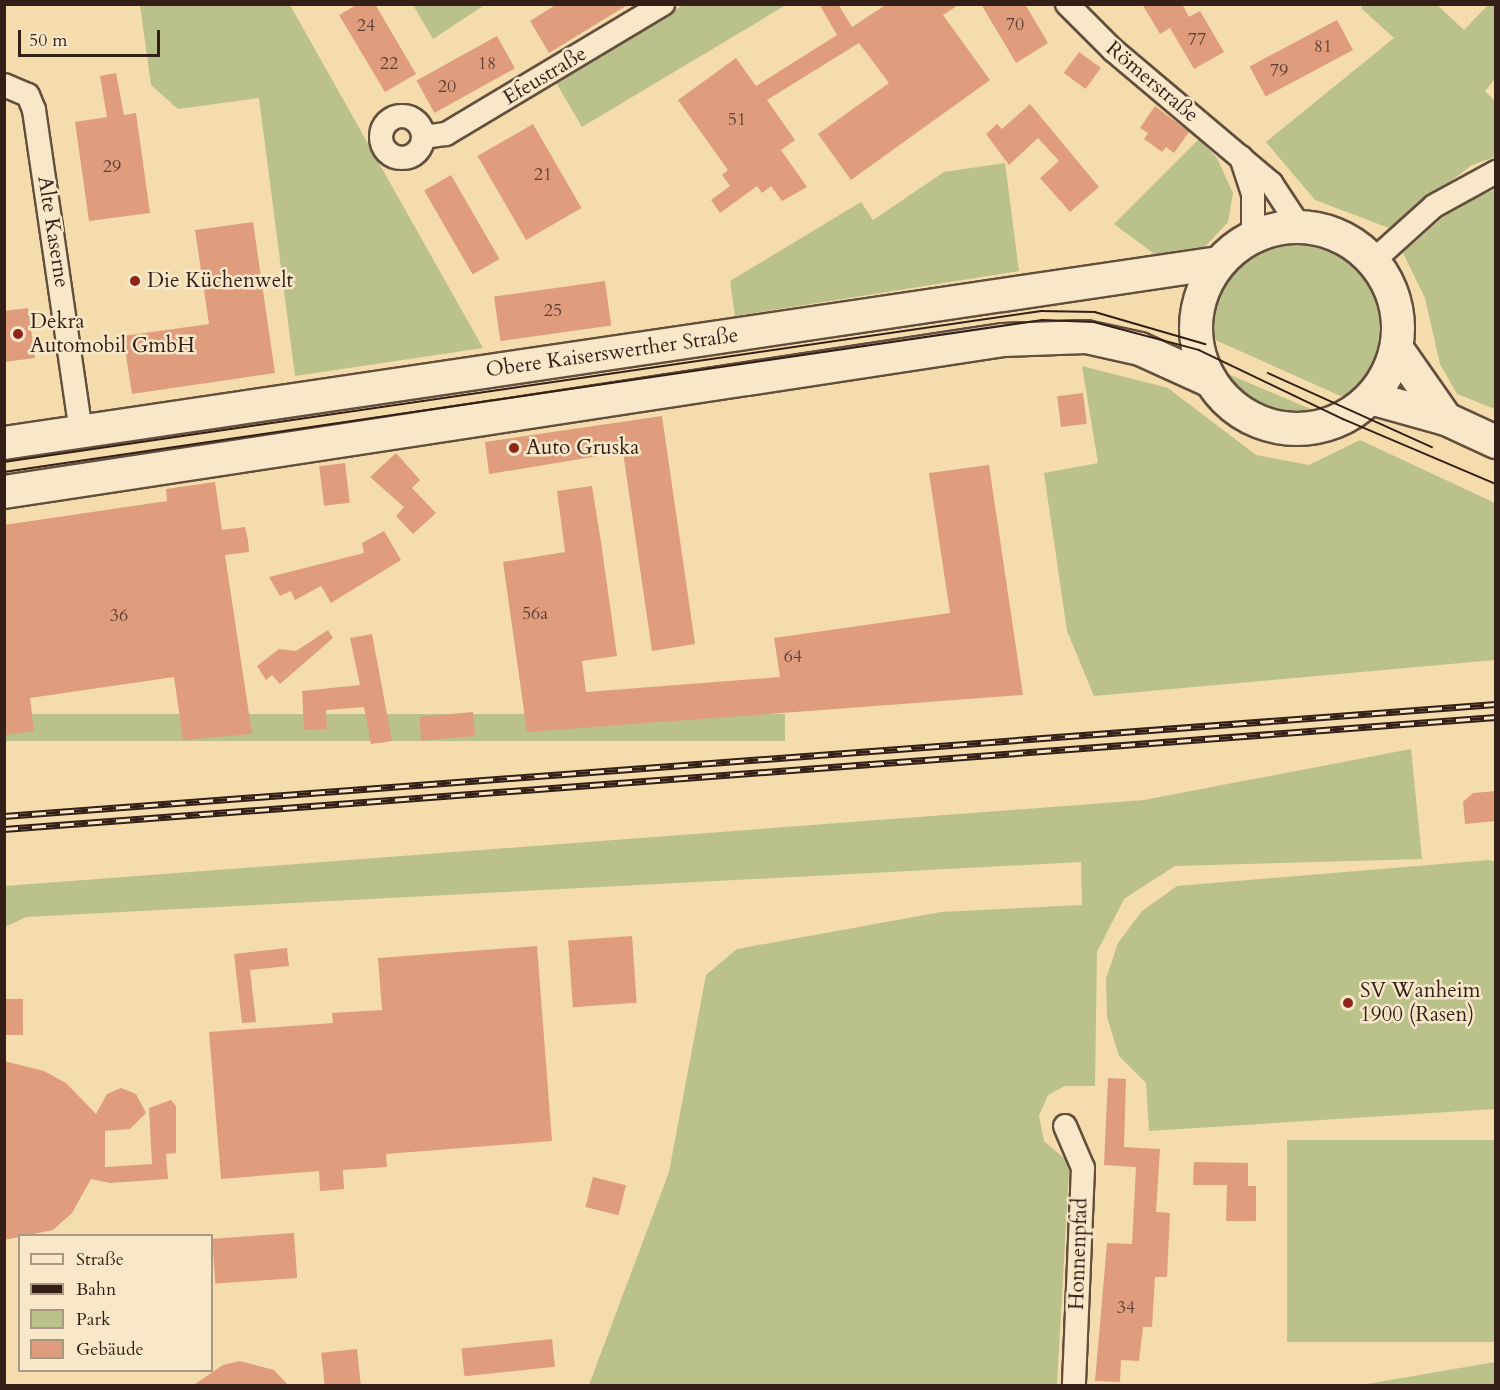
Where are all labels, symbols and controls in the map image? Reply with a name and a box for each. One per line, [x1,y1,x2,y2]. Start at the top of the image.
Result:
house number: 70 [1006,14,1024,36]
house number: 24 [357,15,375,37]
scale bar [21,18,164,56]
text: 50 m [29,28,68,53]
house number: 77 [1188,29,1206,51]
street label: Römerstraße [1101,36,1203,128]
house number: 81 [1314,36,1332,58]
street label: Efeustraße [499,41,591,111]
house number: 22 [380,53,398,75]
house number: 18 [478,53,496,75]
house number: 79 [1270,60,1288,82]
house number: 20 [438,76,456,98]
house number: 51 [728,109,746,131]
house number: 29 [103,156,121,178]
house number: 21 [534,164,552,186]
street label: Alte Kaserne [32,174,74,290]
place label: Die Küchenwelt [147,268,293,294]
marker: Die Küchenwelt [128,274,142,288]
house number: 25 [544,300,562,322]
place label: Dekra Automobil GmbH [30,309,195,359]
street label: Obere Kaiserswerther Straße [484,323,740,383]
marker: Dekra Automobil GmbH [11,327,25,341]
place label: Auto Gruska [526,435,639,461]
marker: Auto Gruska [507,441,521,455]
house number: 56a [522,603,548,625]
house number: 36 [110,605,128,627]
house number: 64 [784,646,802,668]
place label: SV Wanheim 1900 (Rasen) [1360,978,1481,1028]
marker: SV Wanheim 1900 (Rasen) [1341,996,1355,1010]
street label: Honnenpfad [1064,1198,1094,1310]
legend [18,1234,213,1372]
text: Straße [76,1247,124,1272]
text: Bahn [76,1277,116,1302]
house number: 34 [1117,1297,1135,1319]
text: Park [76,1307,111,1332]
text: Gebäude [76,1337,144,1362]

